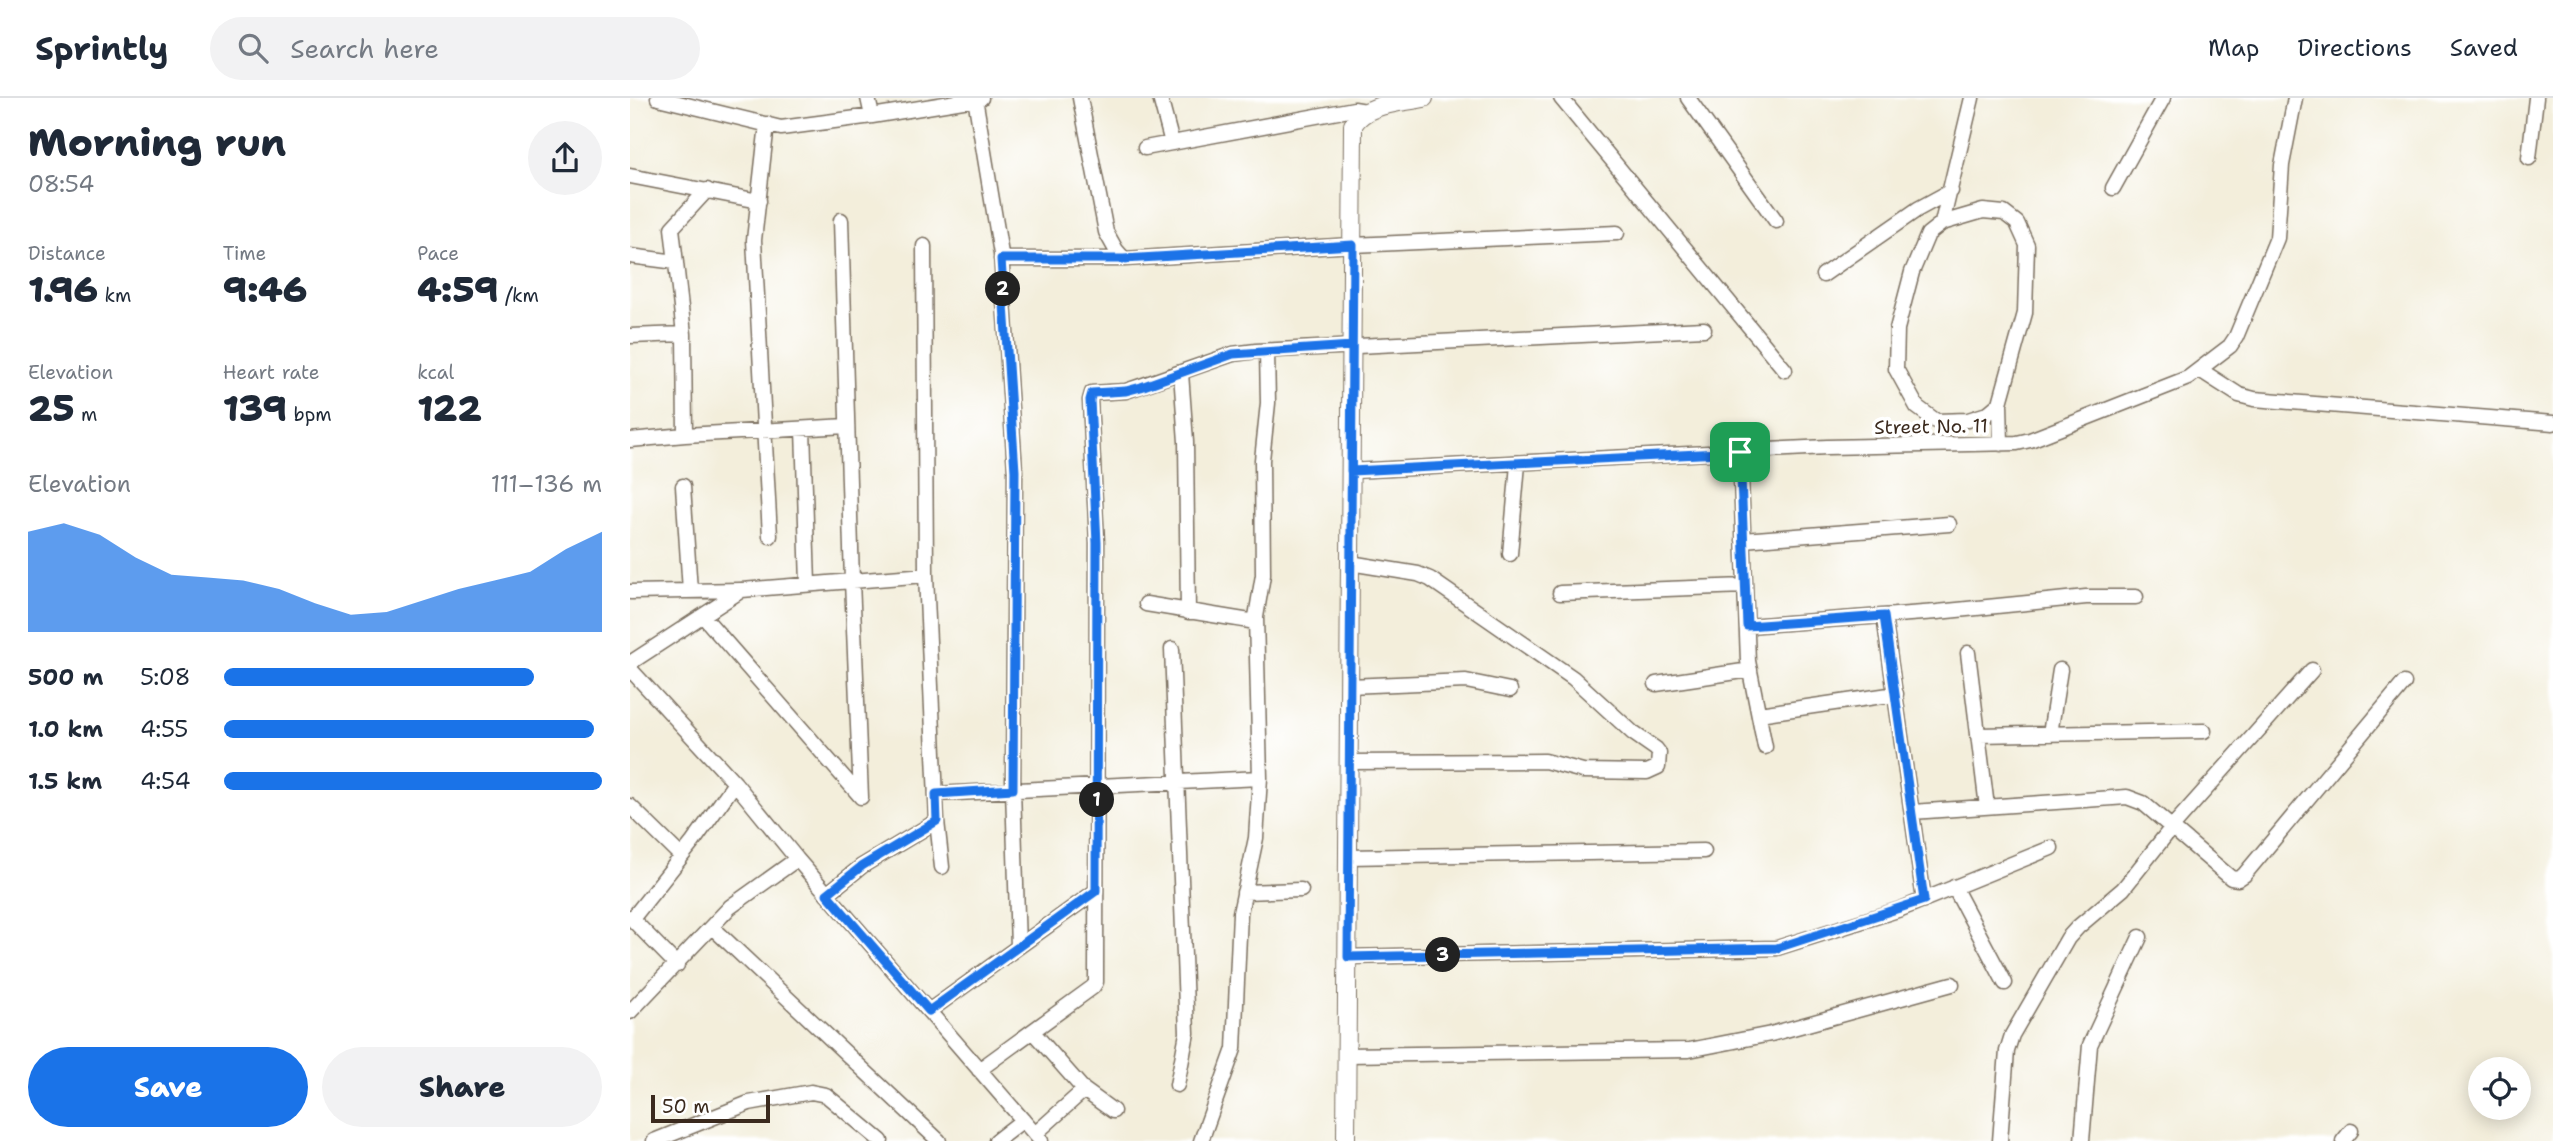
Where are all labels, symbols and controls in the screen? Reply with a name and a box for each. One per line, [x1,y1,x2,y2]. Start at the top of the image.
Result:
search box [210,17,700,80]
text: Sprintly [35,26,168,71]
icon: search [234,29,272,67]
text: Search here [290,31,439,66]
text: Map [2208,32,2259,64]
text: Directions [2297,32,2412,64]
text: Saved [2450,32,2518,64]
text: Morning run [28,117,286,168]
button: share [528,121,602,195]
text: 08:54 [28,169,94,199]
text: Distance [28,241,106,266]
text: Time [223,241,266,266]
text: Pace [417,241,459,266]
text: 1.96 [28,266,98,313]
text: 9:46 [223,266,307,313]
text: 4:59 [417,266,499,313]
pin: 2 [986,272,1020,306]
text: 2 [996,276,1009,301]
text: km [98,283,131,308]
text: /km [499,283,539,308]
text: Elevation [28,360,113,385]
text: Heart rate [223,360,319,385]
text: kcal [417,360,454,385]
text: 25 [28,385,75,432]
text: 139 [223,385,287,432]
text: 122 [417,385,482,432]
text: m [75,402,97,427]
text: bpm [287,402,332,427]
street label: Street No. 11 [1874,413,1988,440]
pin [1710,422,1770,482]
icon: arrive [1721,433,1759,471]
text: Elevation [28,469,131,499]
text: 111–136 m [491,469,602,499]
text: 500 m [28,662,103,692]
text: 5:08 [140,662,191,692]
text: 1.0 km [28,714,103,744]
text: 4:55 [140,714,188,744]
text: 1.5 km [28,766,102,796]
text: 4:54 [140,766,191,796]
pin: 1 [1079,782,1114,818]
text: 1 [1092,787,1101,812]
pin: 3 [1426,938,1460,972]
text: 3 [1436,942,1449,967]
button: Save [28,1047,308,1127]
button: Share [322,1047,602,1127]
map controls [2468,1057,2531,1120]
button: locate [2468,1057,2531,1120]
scale bar [651,1092,770,1124]
text: 50 m [662,1094,710,1119]

